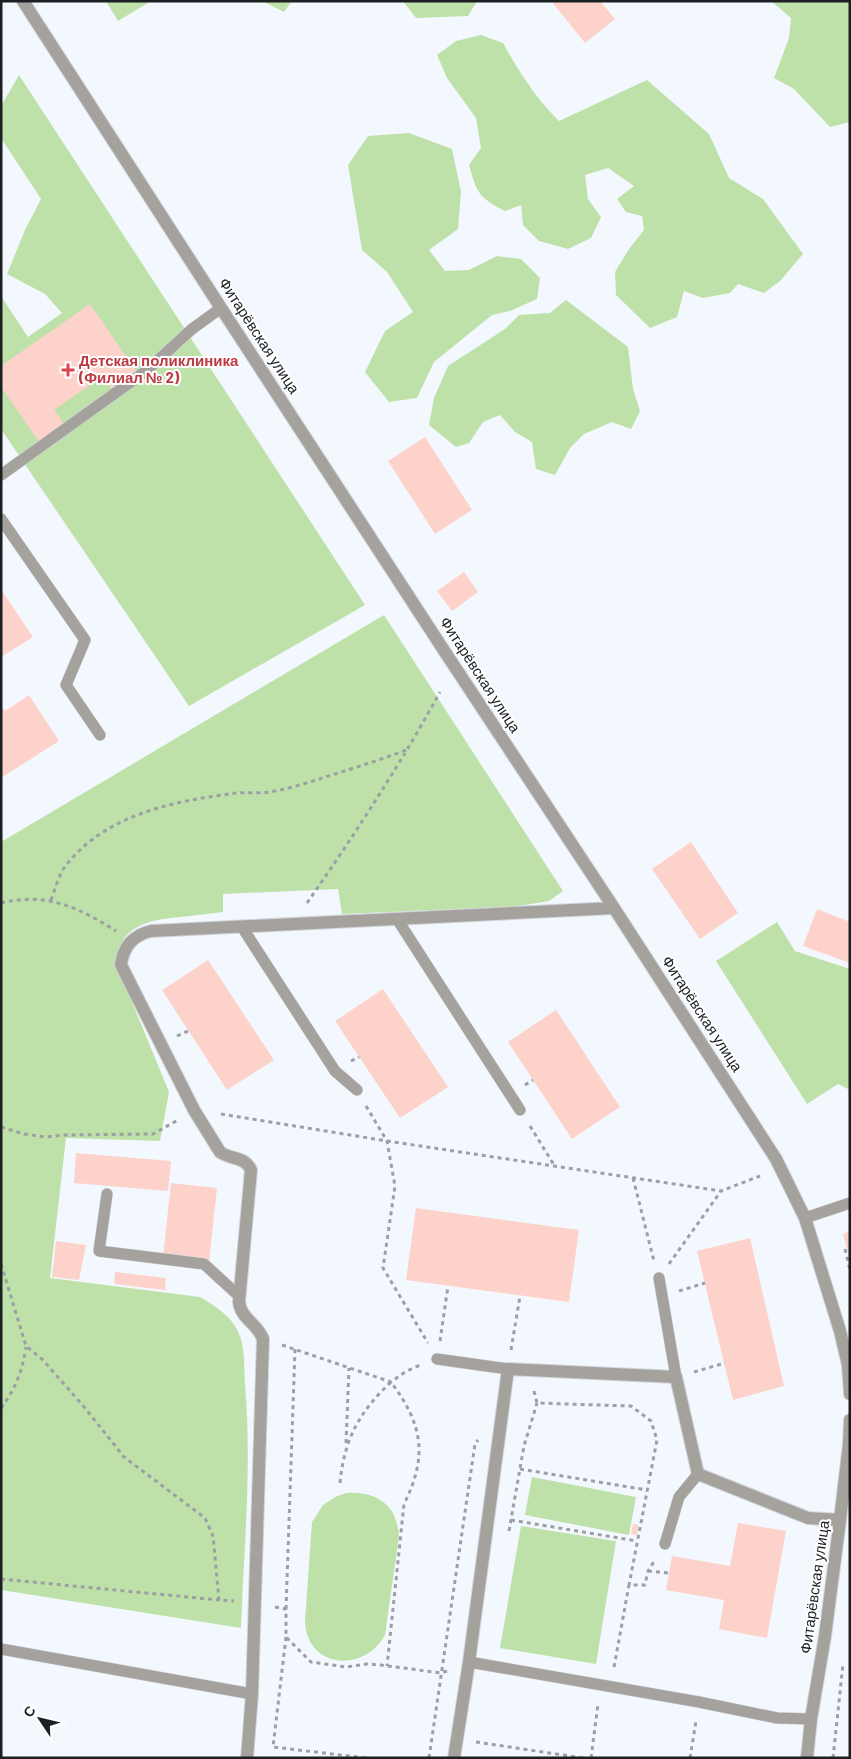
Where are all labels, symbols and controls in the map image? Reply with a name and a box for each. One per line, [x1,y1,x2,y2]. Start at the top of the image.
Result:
street label: Фитарёвская улица [216,274,304,397]
place label: Детская поликлиника (Филиал № 2) [78,351,239,386]
marker: Детская поликлиника (Филиал № 2) [61,363,75,377]
street label: Фитарёвская улица [437,613,525,736]
street label: Фитарёвская улица [659,952,747,1075]
street label: Фитарёвская улица [796,1518,832,1655]
north arrow [15,1694,65,1744]
text: С [19,1702,39,1720]

